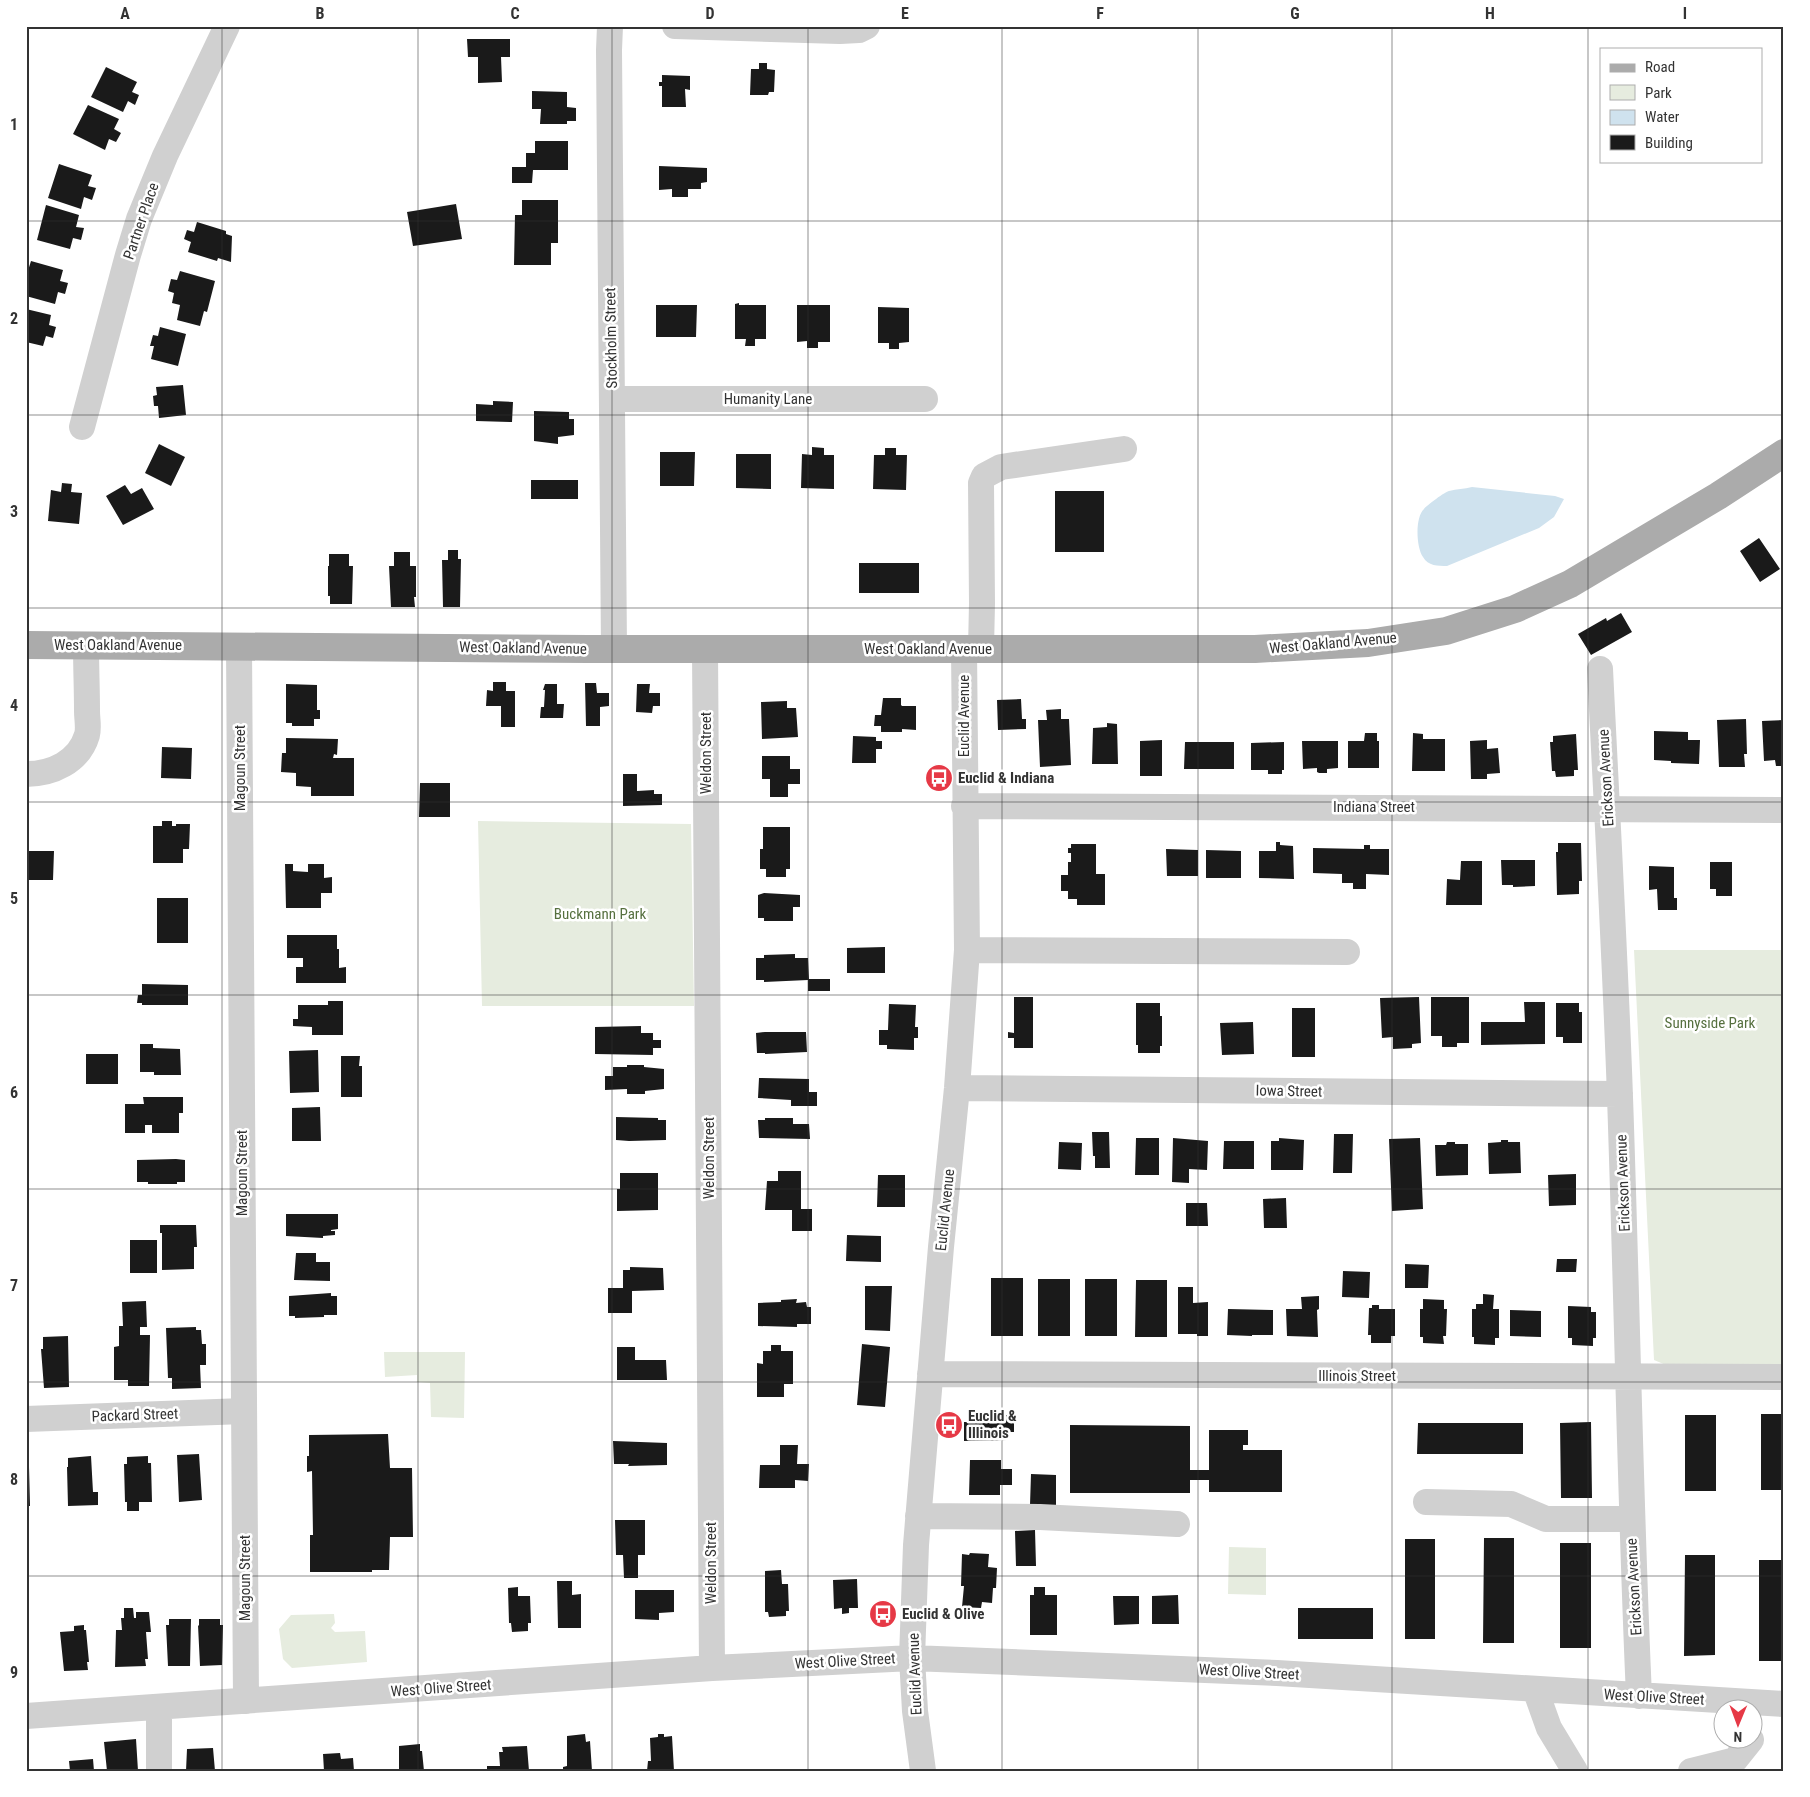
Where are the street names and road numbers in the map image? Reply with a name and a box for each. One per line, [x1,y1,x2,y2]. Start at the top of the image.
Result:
street label: Partner Place [119,180,163,262]
street label: Stockholm Street [601,287,621,389]
street label: Humanity Lane [724,390,812,408]
street label: West Oakland Avenue [1269,628,1397,658]
street label: West Oakland Avenue [54,636,182,654]
street label: West Oakland Avenue [459,638,587,658]
street label: West Oakland Avenue [864,640,992,658]
street label: Euclid Avenue [955,675,973,757]
street label: Weldon Street [697,712,715,794]
street label: Magoun Street [231,725,249,811]
street label: Erickson Avenue [1594,729,1618,827]
street label: Indiana Street [1333,798,1415,816]
street label: Iowa Street [1255,1081,1323,1101]
street label: Weldon Street [700,1117,718,1199]
street label: Magoun Street [233,1130,251,1216]
street label: Erickson Avenue [1612,1134,1634,1232]
street label: Euclid Avenue [932,1168,958,1252]
street label: Illinois Street [1318,1367,1396,1385]
street label: Packard Street [91,1404,179,1426]
street label: Weldon Street [702,1522,720,1604]
street label: Magoun Street [236,1535,254,1621]
street label: Erickson Avenue [1622,1538,1646,1636]
street label: Euclid Avenue [905,1632,925,1716]
street label: West Olive Street [794,1649,896,1673]
street label: West Olive Street [1198,1660,1300,1684]
street label: West Olive Street [390,1676,492,1700]
street label: West Olive Street [1603,1685,1705,1709]

